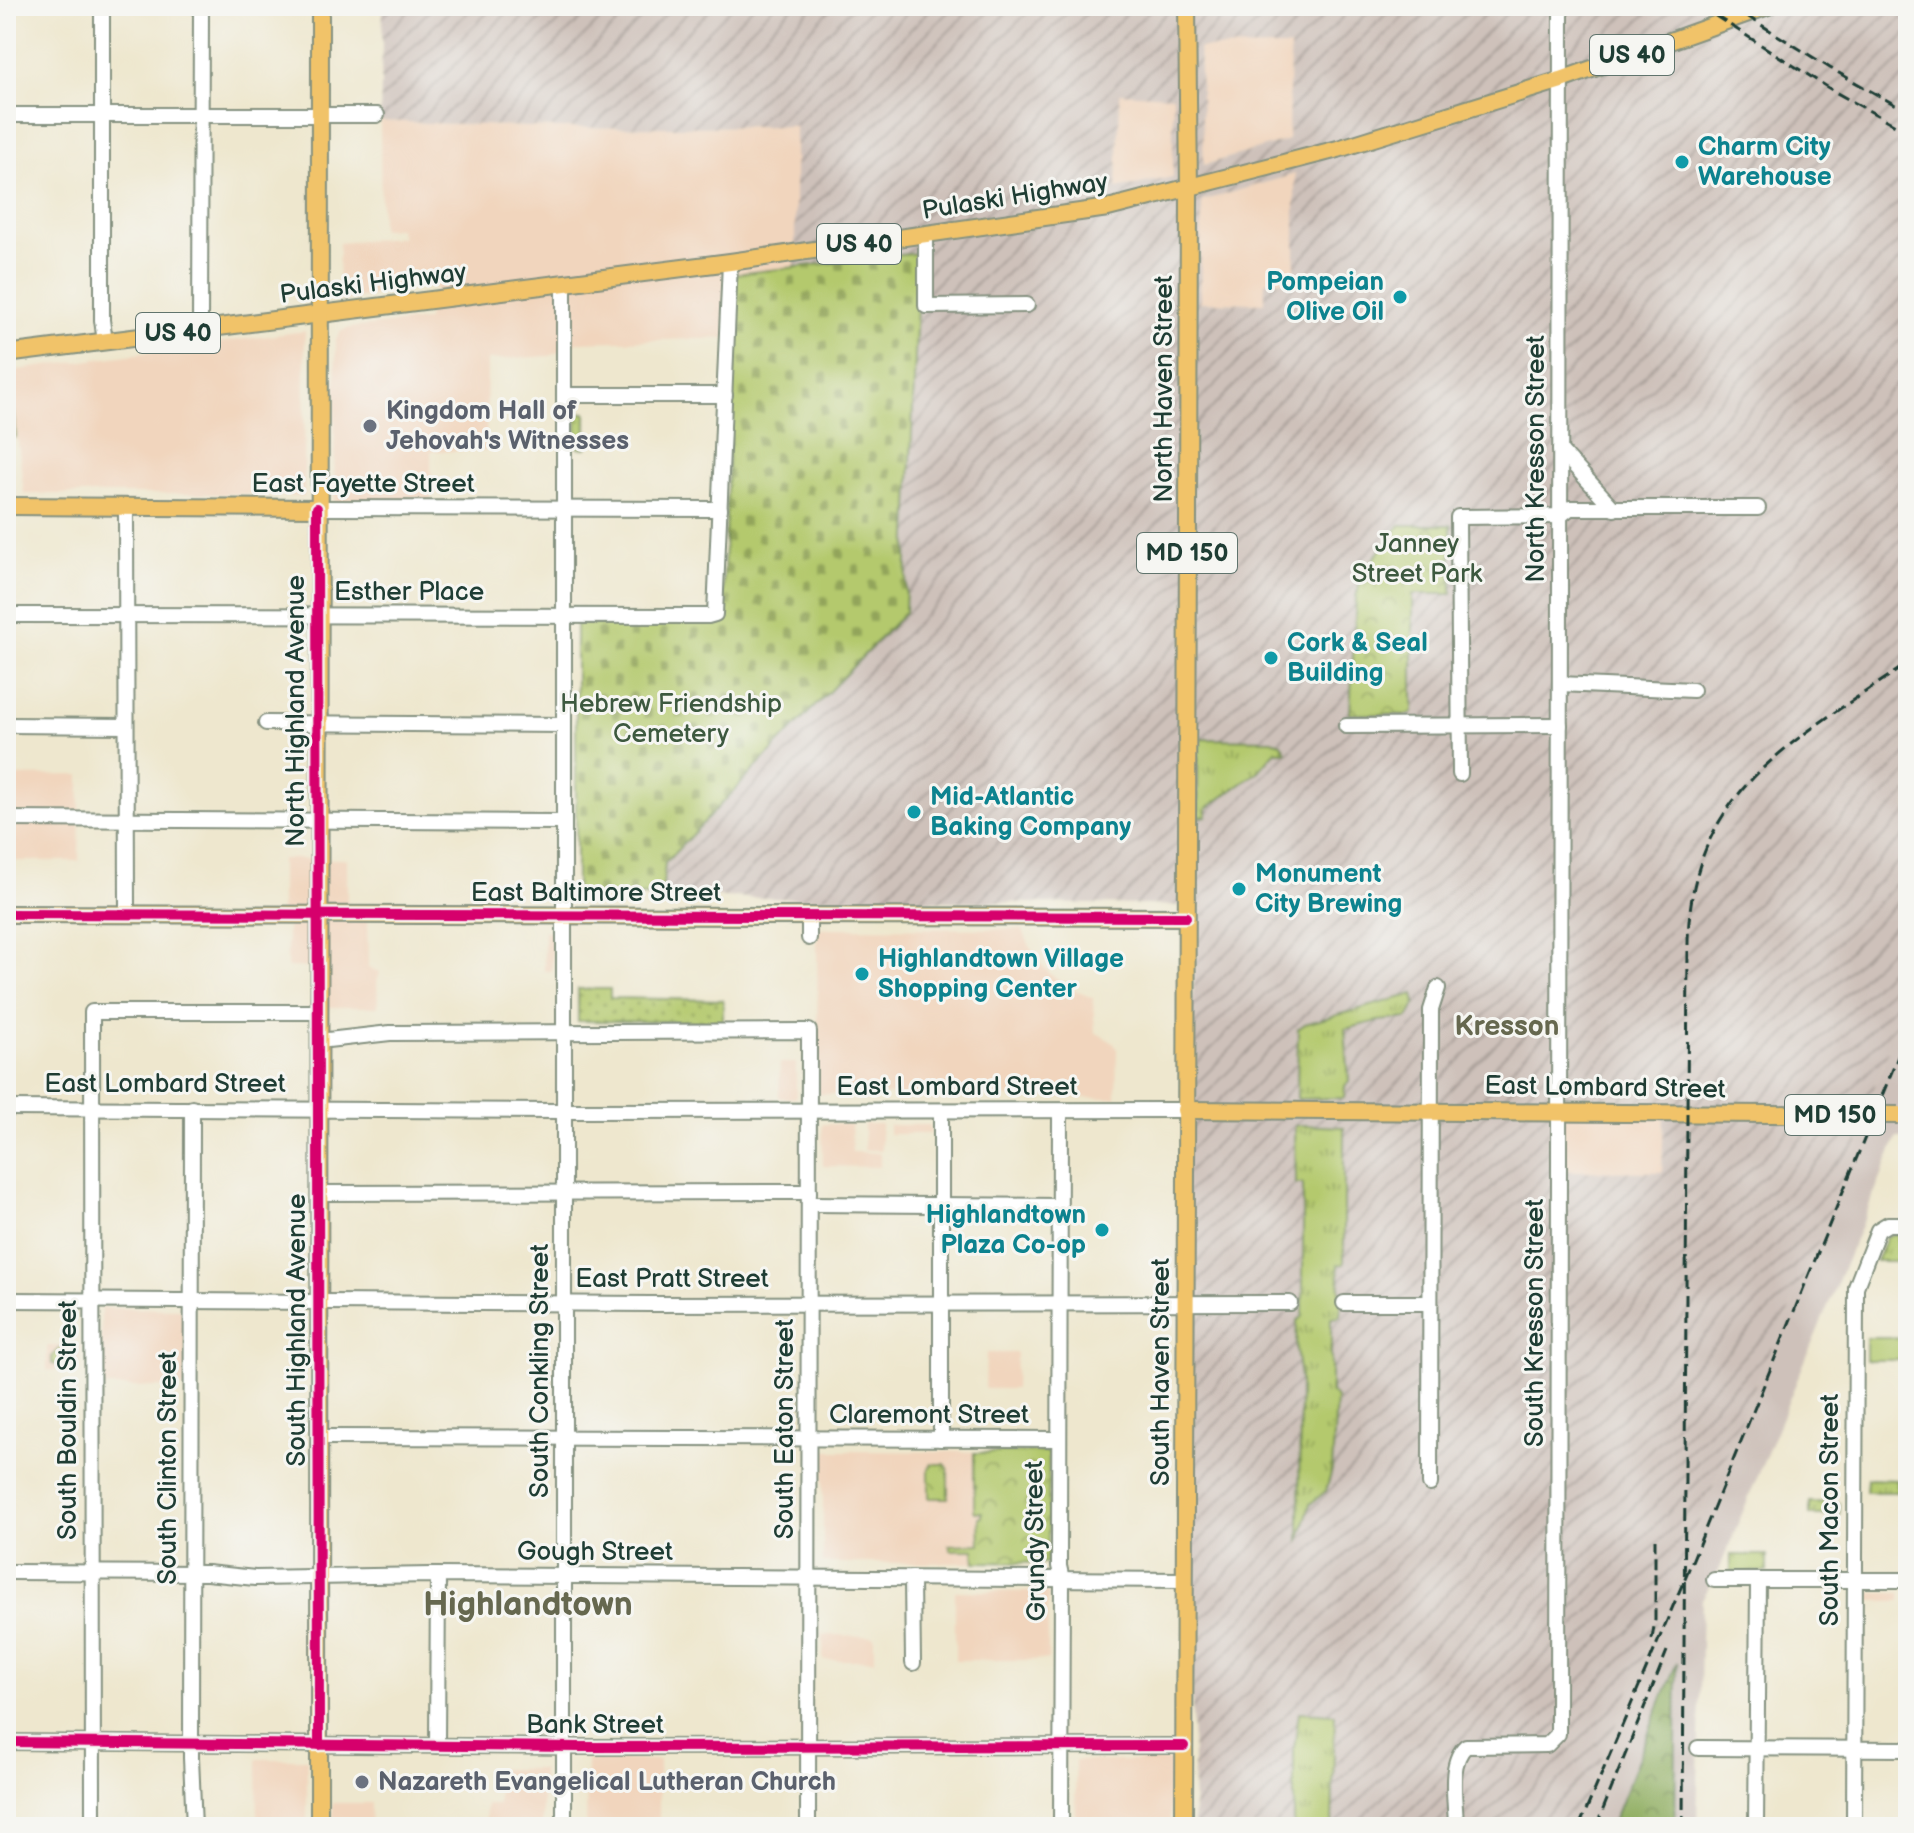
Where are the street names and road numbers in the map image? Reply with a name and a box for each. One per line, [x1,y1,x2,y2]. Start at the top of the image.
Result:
road number: US 40 [1590,35,1674,75]
street label: Pulaski Highway [920,167,1110,227]
road number: US 40 [817,224,901,264]
street label: Pulaski Highway [278,257,468,311]
street label: North Haven Street [1149,275,1180,503]
road number: US 40 [136,313,220,353]
street label: North Kresson Street [1521,335,1552,583]
street label: East Fayette Street [251,469,475,500]
road number: MD 150 [1137,533,1237,573]
street label: North Highland Avenue [281,575,312,847]
street label: Esther Place [334,577,484,608]
street label: East Baltimore Street [471,878,721,909]
street label: East Lombard Street [44,1069,286,1100]
street label: East Lombard Street [1484,1070,1726,1106]
street label: East Lombard Street [836,1072,1078,1103]
road number: MD 150 [1785,1095,1885,1135]
street label: South Highland Avenue [282,1194,313,1466]
street label: South Kresson Street [1520,1199,1551,1447]
street label: South Conkling Street [525,1244,556,1498]
street label: South Haven Street [1146,1258,1177,1486]
street label: East Pratt Street [575,1264,769,1295]
street label: South Bouldin Street [53,1300,84,1540]
street label: South Eaton Street [770,1319,801,1539]
street label: South Clinton Street [153,1351,184,1585]
street label: South Macon Street [1815,1394,1846,1626]
street label: Claremont Street [829,1400,1029,1431]
street label: Grundy Street [1019,1460,1053,1622]
street label: Gough Street [517,1537,673,1568]
street label: Bank Street [526,1710,664,1741]

